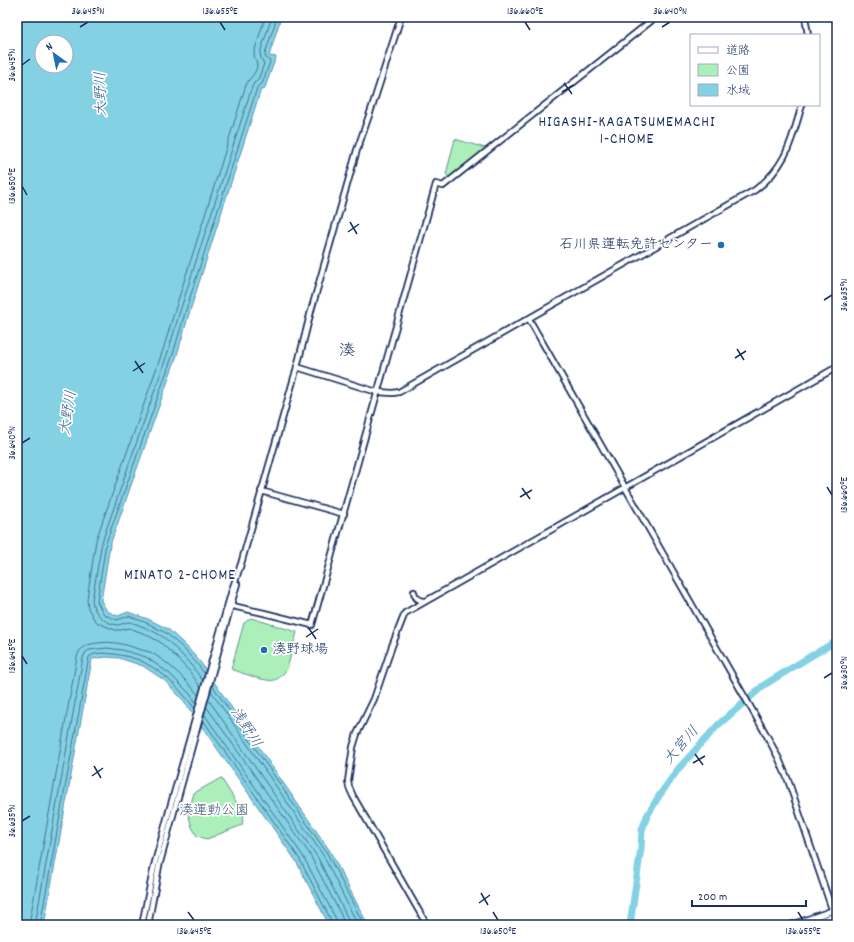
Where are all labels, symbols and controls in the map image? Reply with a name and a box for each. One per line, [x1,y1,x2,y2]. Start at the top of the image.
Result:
text: 36.645°N [72,5,104,19]
text: 136.655°E [202,5,238,19]
text: 136.660°E [507,5,544,19]
text: 36.640°N [653,5,687,19]
north arrow [34,34,74,74]
legend [690,34,820,106]
text: N [43,39,57,55]
text: 道路 [726,43,750,60]
text: 36.645°N [6,49,20,81]
text: 公園 [726,63,750,80]
water label: 大野川 [91,71,113,117]
text: 水域 [726,83,750,100]
district label: HIGASHI-KAGATSUMEMACHI 1-CHOME [538,112,716,151]
text: 136.650°E [6,168,20,204]
place label: 石川県運転免許センター [560,235,713,255]
marker: 石川県運転免許センター [716,240,726,250]
text: 36.635°N [838,278,852,312]
district label: 湊 [339,340,355,363]
water label: 大野川 [55,389,83,437]
text: 36.640°N [6,426,20,460]
text: 136.660°E [838,476,852,513]
district label: MINATO 2-CHOME [124,565,236,587]
text: 136.645°E [6,638,20,673]
place label: 湊野球場 [272,640,328,660]
marker: 湊野球場 [259,645,269,655]
text: 36.630°N [838,656,852,690]
water label: 浅野川 [224,703,266,753]
water label: 大宮川 [659,722,705,770]
park label: 湊運動公園 [179,801,249,821]
text: 36.635°N [6,804,20,838]
scale bar [692,882,806,908]
text: 200 m [698,889,727,906]
text: 136.645°E [177,925,212,939]
text: 136.650°E [480,925,516,939]
text: 136.655°E [785,925,821,939]

